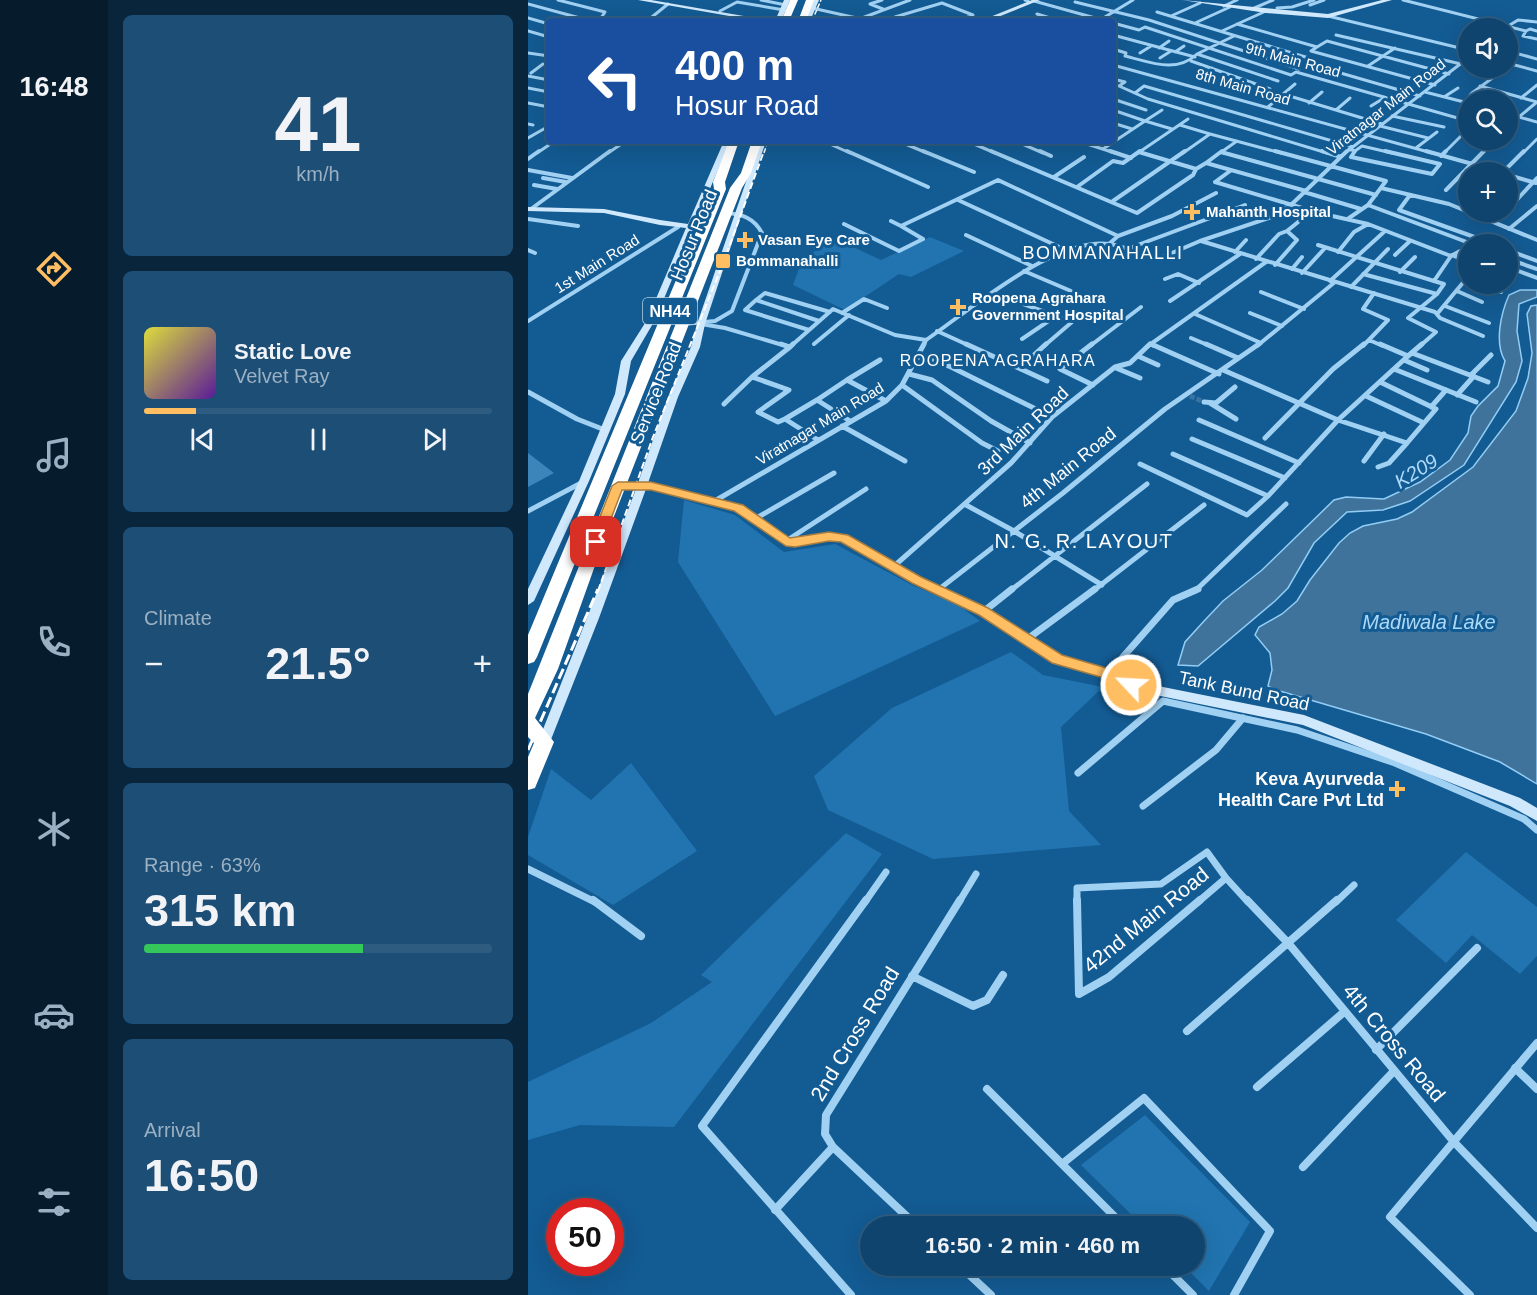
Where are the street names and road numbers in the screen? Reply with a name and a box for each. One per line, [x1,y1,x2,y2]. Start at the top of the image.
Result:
street label: 9th Main Road [1244,39,1342,80]
street label: Viratnagar Main Road [1323,55,1448,158]
street label: 8th Main Road [1194,65,1292,108]
street label: Hosur Road [667,187,721,283]
street label: 1st Main Road [551,231,642,296]
road number: NH44 [643,298,697,324]
street label: Service Road [626,339,686,447]
street label: Viratnagar Main Road [753,379,887,468]
street label: 3rd Main Road [974,383,1072,479]
street label: 4th Main Road [1016,423,1120,513]
street label: Tank Bund Road [1177,667,1311,715]
street label: 42nd Main Road [1079,862,1213,977]
street label: 2nd Cross Road [806,963,904,1105]
street label: 4th Cross Road [1339,979,1450,1106]

